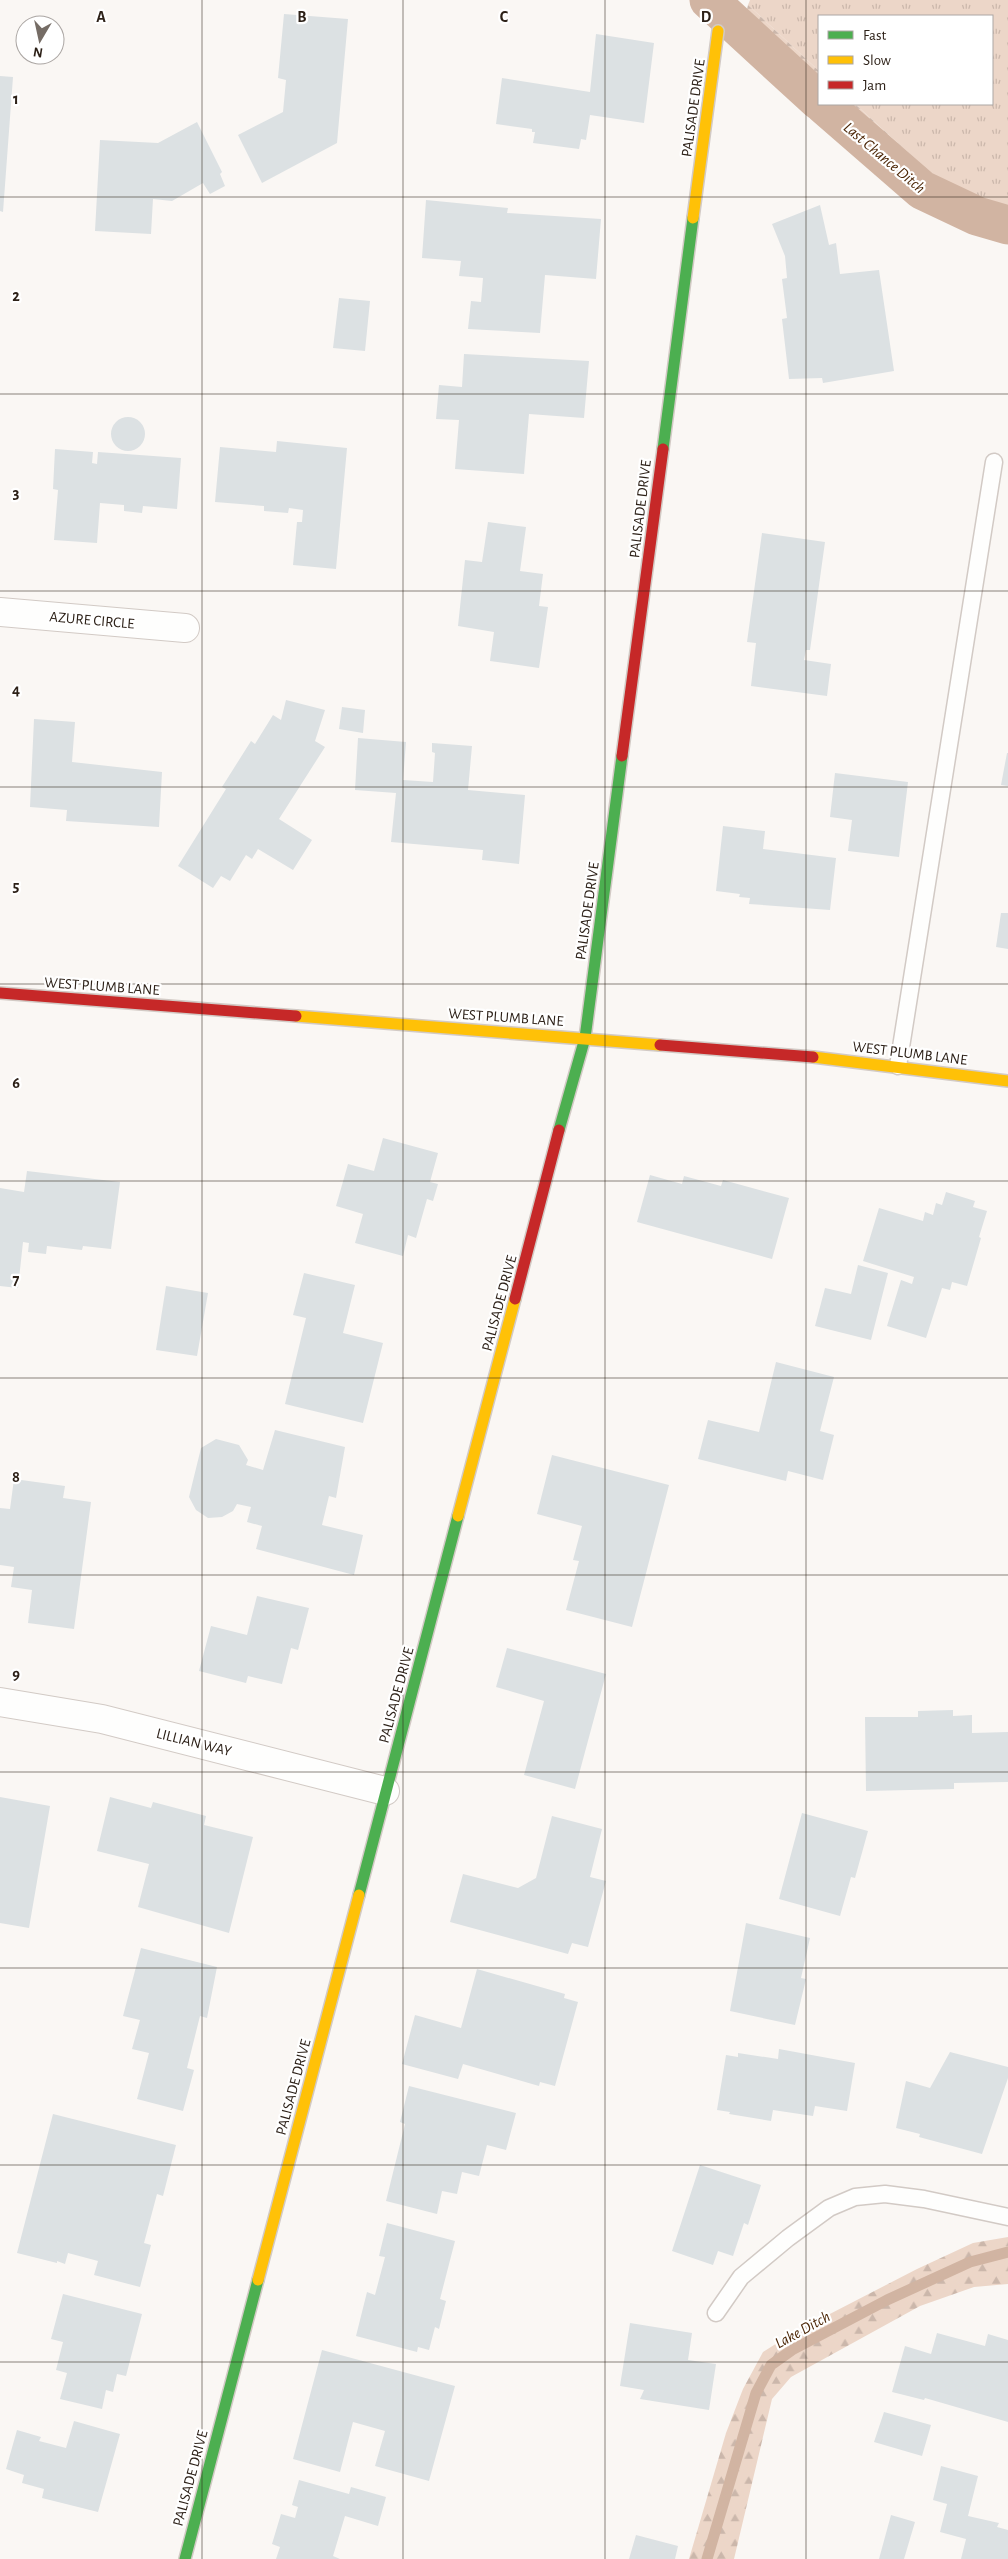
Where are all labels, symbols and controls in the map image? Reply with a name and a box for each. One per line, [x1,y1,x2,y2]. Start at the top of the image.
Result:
text: A [96,9,106,25]
text: B [297,9,307,25]
text: C [500,9,509,25]
text: D [701,9,712,25]
north arrow [15,15,65,65]
legend [818,15,993,105]
text: Fast [863,28,887,43]
text: N [32,44,44,60]
text: Slow [863,53,891,68]
street label: PALISADE DRIVE [679,58,708,158]
text: Jam [863,78,886,93]
text: 1 [13,91,19,107]
water label: Last Chance Ditch [840,119,928,196]
text: 2 [12,288,20,304]
street label: PALISADE DRIVE [627,459,654,559]
text: 3 [13,485,20,501]
street label: AZURE CIRCLE [49,609,135,632]
text: 4 [12,682,20,698]
street label: PALISADE DRIVE [573,861,602,961]
text: 5 [13,878,20,894]
street label: WEST PLUMB LANE [44,975,160,998]
street label: WEST PLUMB LANE [448,1006,564,1029]
street label: WEST PLUMB LANE [852,1039,968,1068]
text: 6 [12,1075,20,1091]
street label: PALISADE DRIVE [479,1254,519,1353]
text: 7 [13,1272,20,1288]
text: 8 [12,1469,20,1485]
street label: PALISADE DRIVE [376,1646,416,1745]
text: 9 [12,1666,20,1682]
street label: LILLIAN WAY [155,1726,233,1759]
street label: PALISADE DRIVE [273,2038,313,2137]
water label: Lake Ditch [772,2308,833,2351]
street label: PALISADE DRIVE [170,2429,210,2528]

